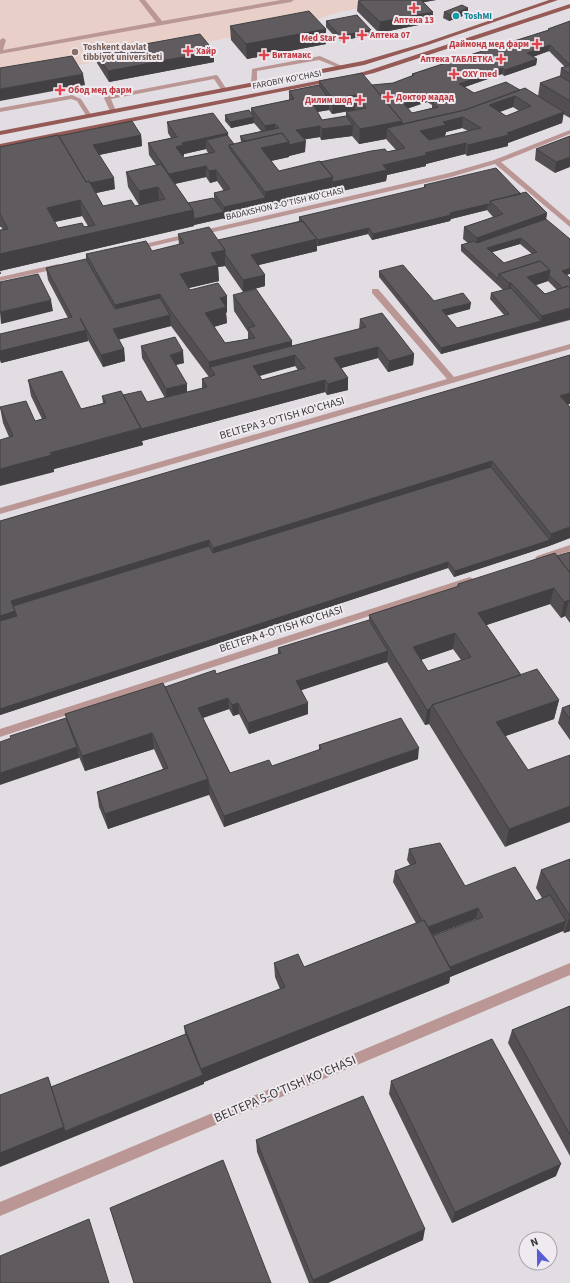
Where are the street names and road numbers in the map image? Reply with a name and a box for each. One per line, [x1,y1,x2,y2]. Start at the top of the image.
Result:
street label: FAROBIY KO'CHASI [251,67,323,93]
street label: BADAXSHON 2-O'TISH KO'CHASI [225,184,345,224]
street label: BELTEPA 3-O'TISH KO'CHASI [218,393,346,443]
street label: BELTEPA 4-O'TISH KO'CHASI [217,602,345,656]
street label: BELTEPA 5-O'TISH KO'CHASI [211,1051,359,1127]

